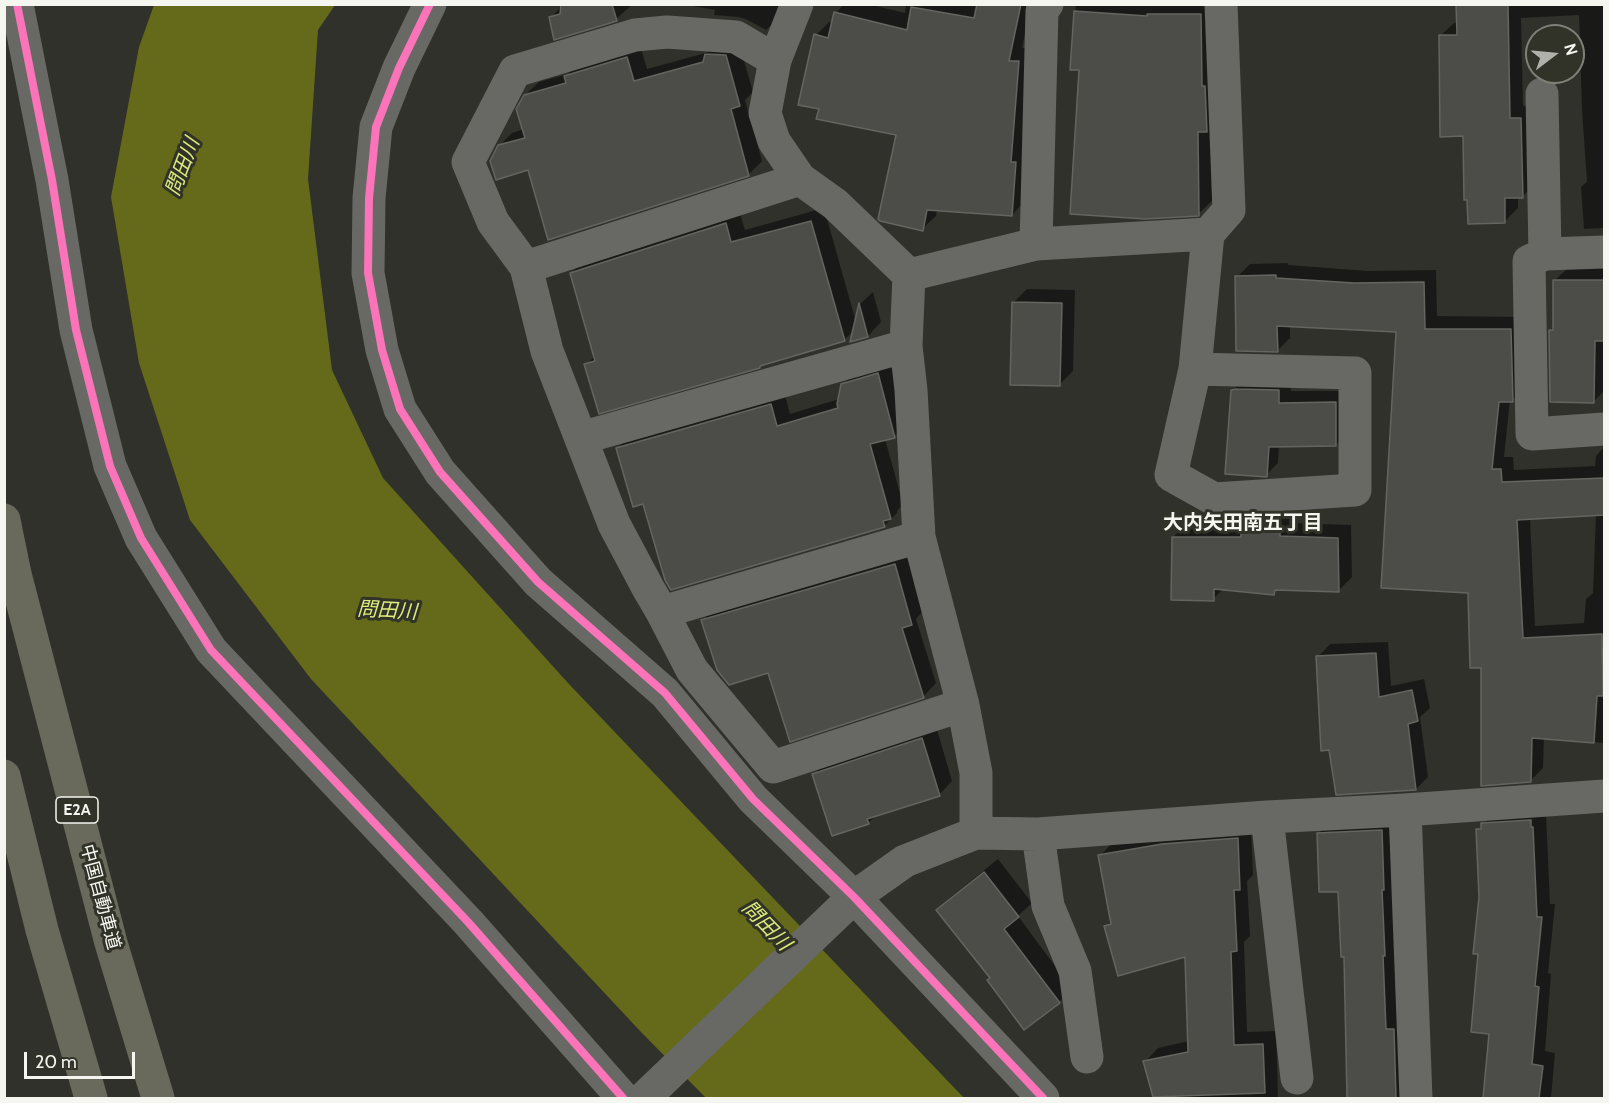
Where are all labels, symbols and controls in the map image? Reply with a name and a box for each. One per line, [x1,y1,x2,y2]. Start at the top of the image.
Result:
north arrow [1525,24,1585,84]
text: N [1560,41,1582,58]
water label: 問田川 [161,135,205,199]
district label: 大内矢田南五丁目 [1163,511,1323,535]
water label: 問田川 [356,597,418,625]
road number: E2A [56,797,98,823]
street label: 中国自動車道 [76,842,124,952]
water label: 問田川 [737,896,795,956]
scale bar [27,1040,138,1078]
text: 20 m [35,1051,77,1073]

